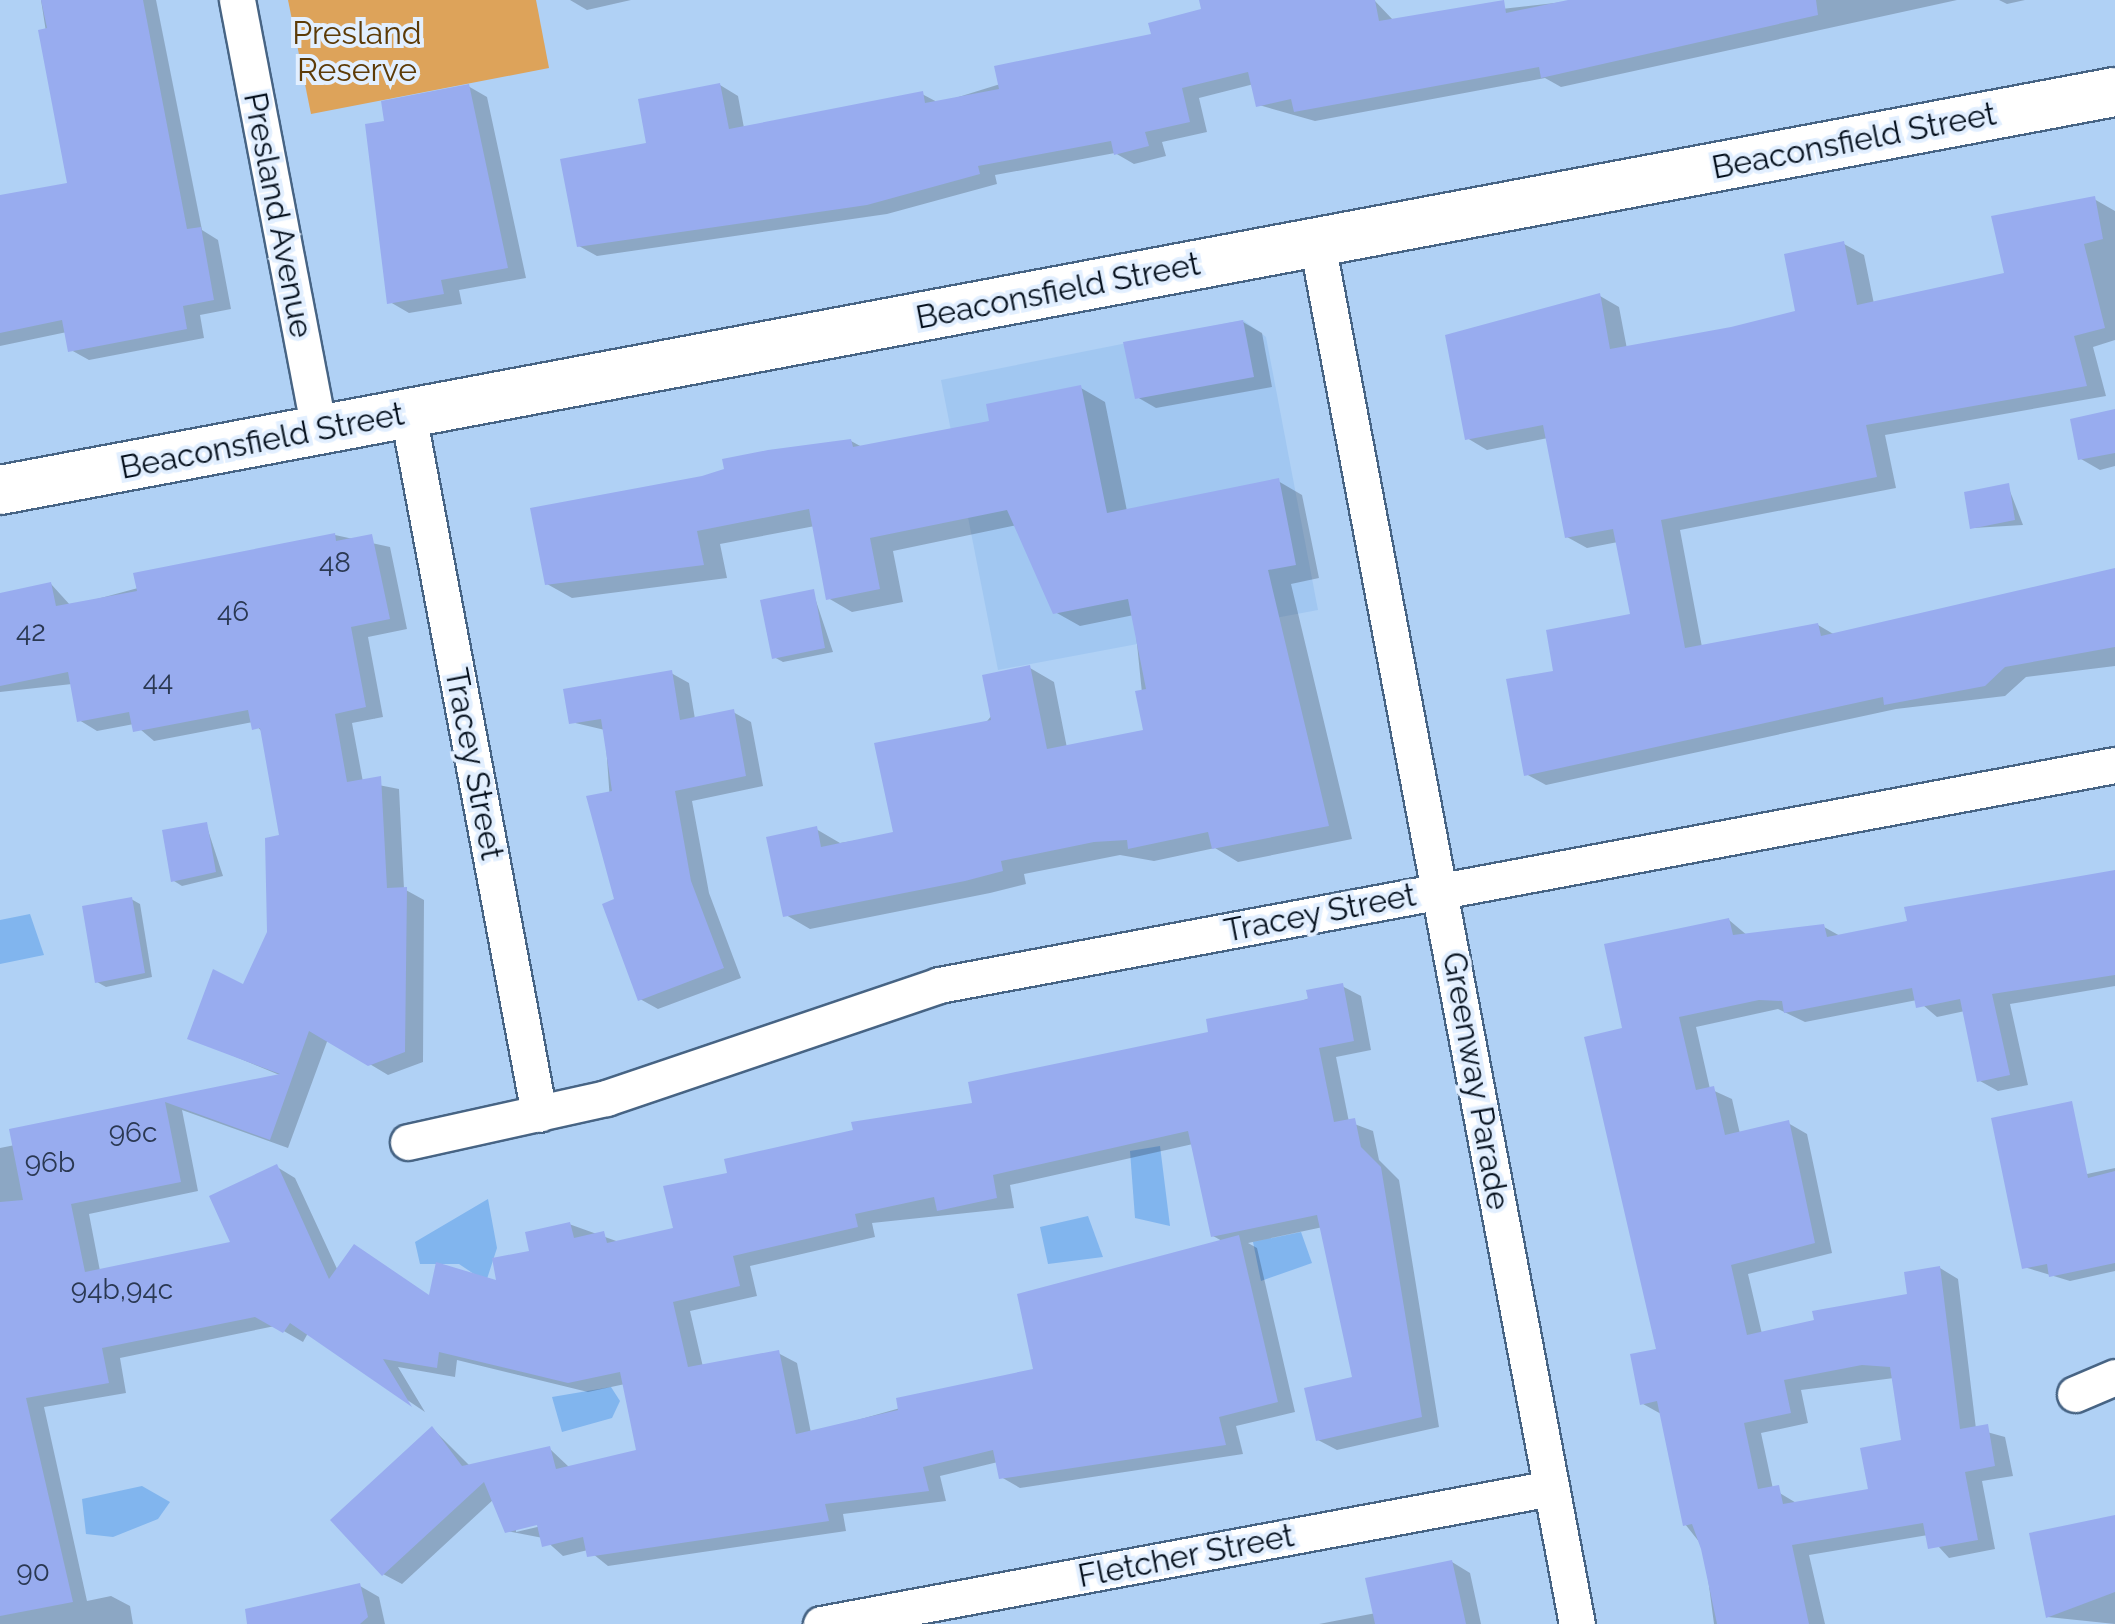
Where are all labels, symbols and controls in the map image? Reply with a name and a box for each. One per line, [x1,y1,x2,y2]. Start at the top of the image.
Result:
park label: Presland Reserve [292,15,422,90]
street label: Presland Avenue [235,89,321,341]
street label: Beaconsfield Street [1709,95,1999,187]
street label: Beaconsfield Street [913,245,1203,337]
street label: Beaconsfield Street [117,395,407,487]
house number: 48 [319,546,351,580]
house number: 46 [217,595,249,629]
house number: 42 [16,615,46,649]
house number: 44 [143,664,173,698]
street label: Tracey Street [437,665,511,863]
street label: Tracey Street [1221,876,1419,950]
street label: Greenway Parade [1434,949,1518,1213]
house number: 96c [109,1116,157,1150]
house number: 96b [25,1146,75,1180]
house number: 94b,94c [71,1273,173,1307]
street label: Fletcher Street [1074,1516,1298,1596]
house number: 90 [16,1555,50,1589]

